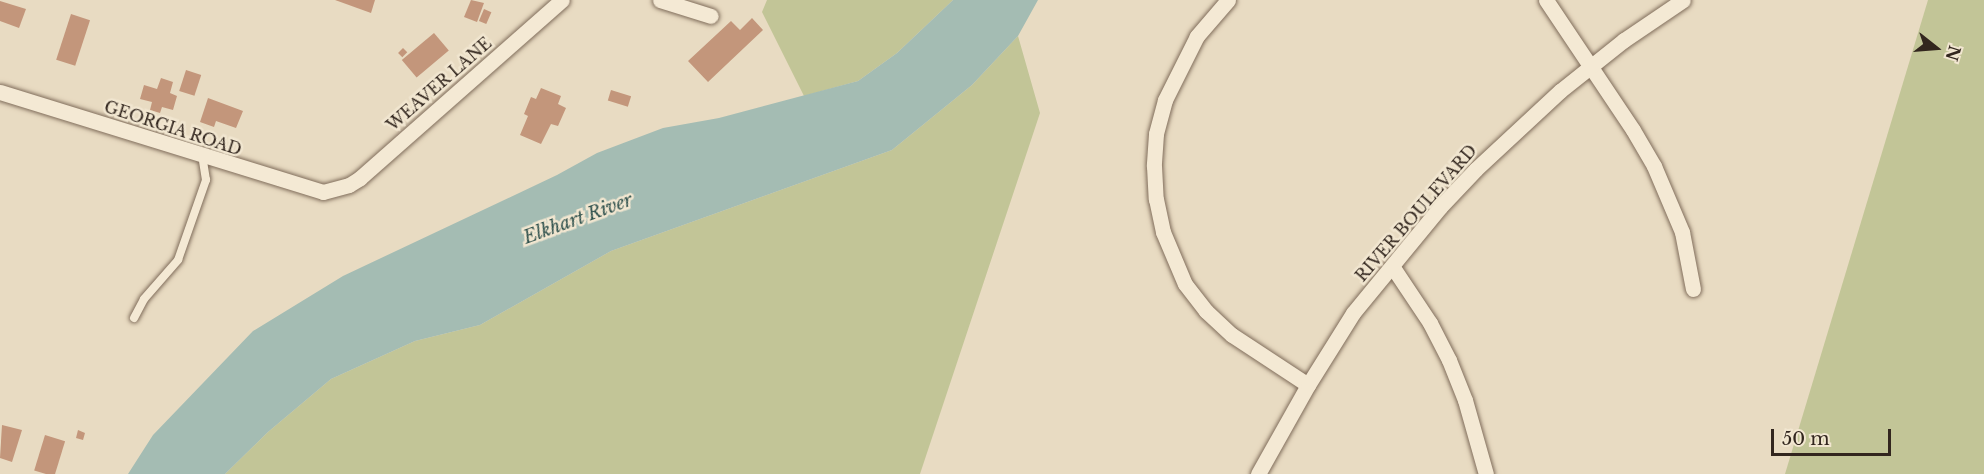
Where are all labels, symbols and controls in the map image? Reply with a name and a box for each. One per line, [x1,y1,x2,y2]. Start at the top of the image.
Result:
north arrow [1906,18,1966,78]
street label: WEAVER LANE [383,33,495,135]
text: N [1941,43,1965,63]
street label: GEORGIA ROAD [102,97,244,159]
street label: RIVER BOULEVARD [1351,141,1481,285]
water label: Elkhart River [520,189,636,249]
scale bar [1774,417,1894,455]
text: 50 m [1782,428,1830,450]

